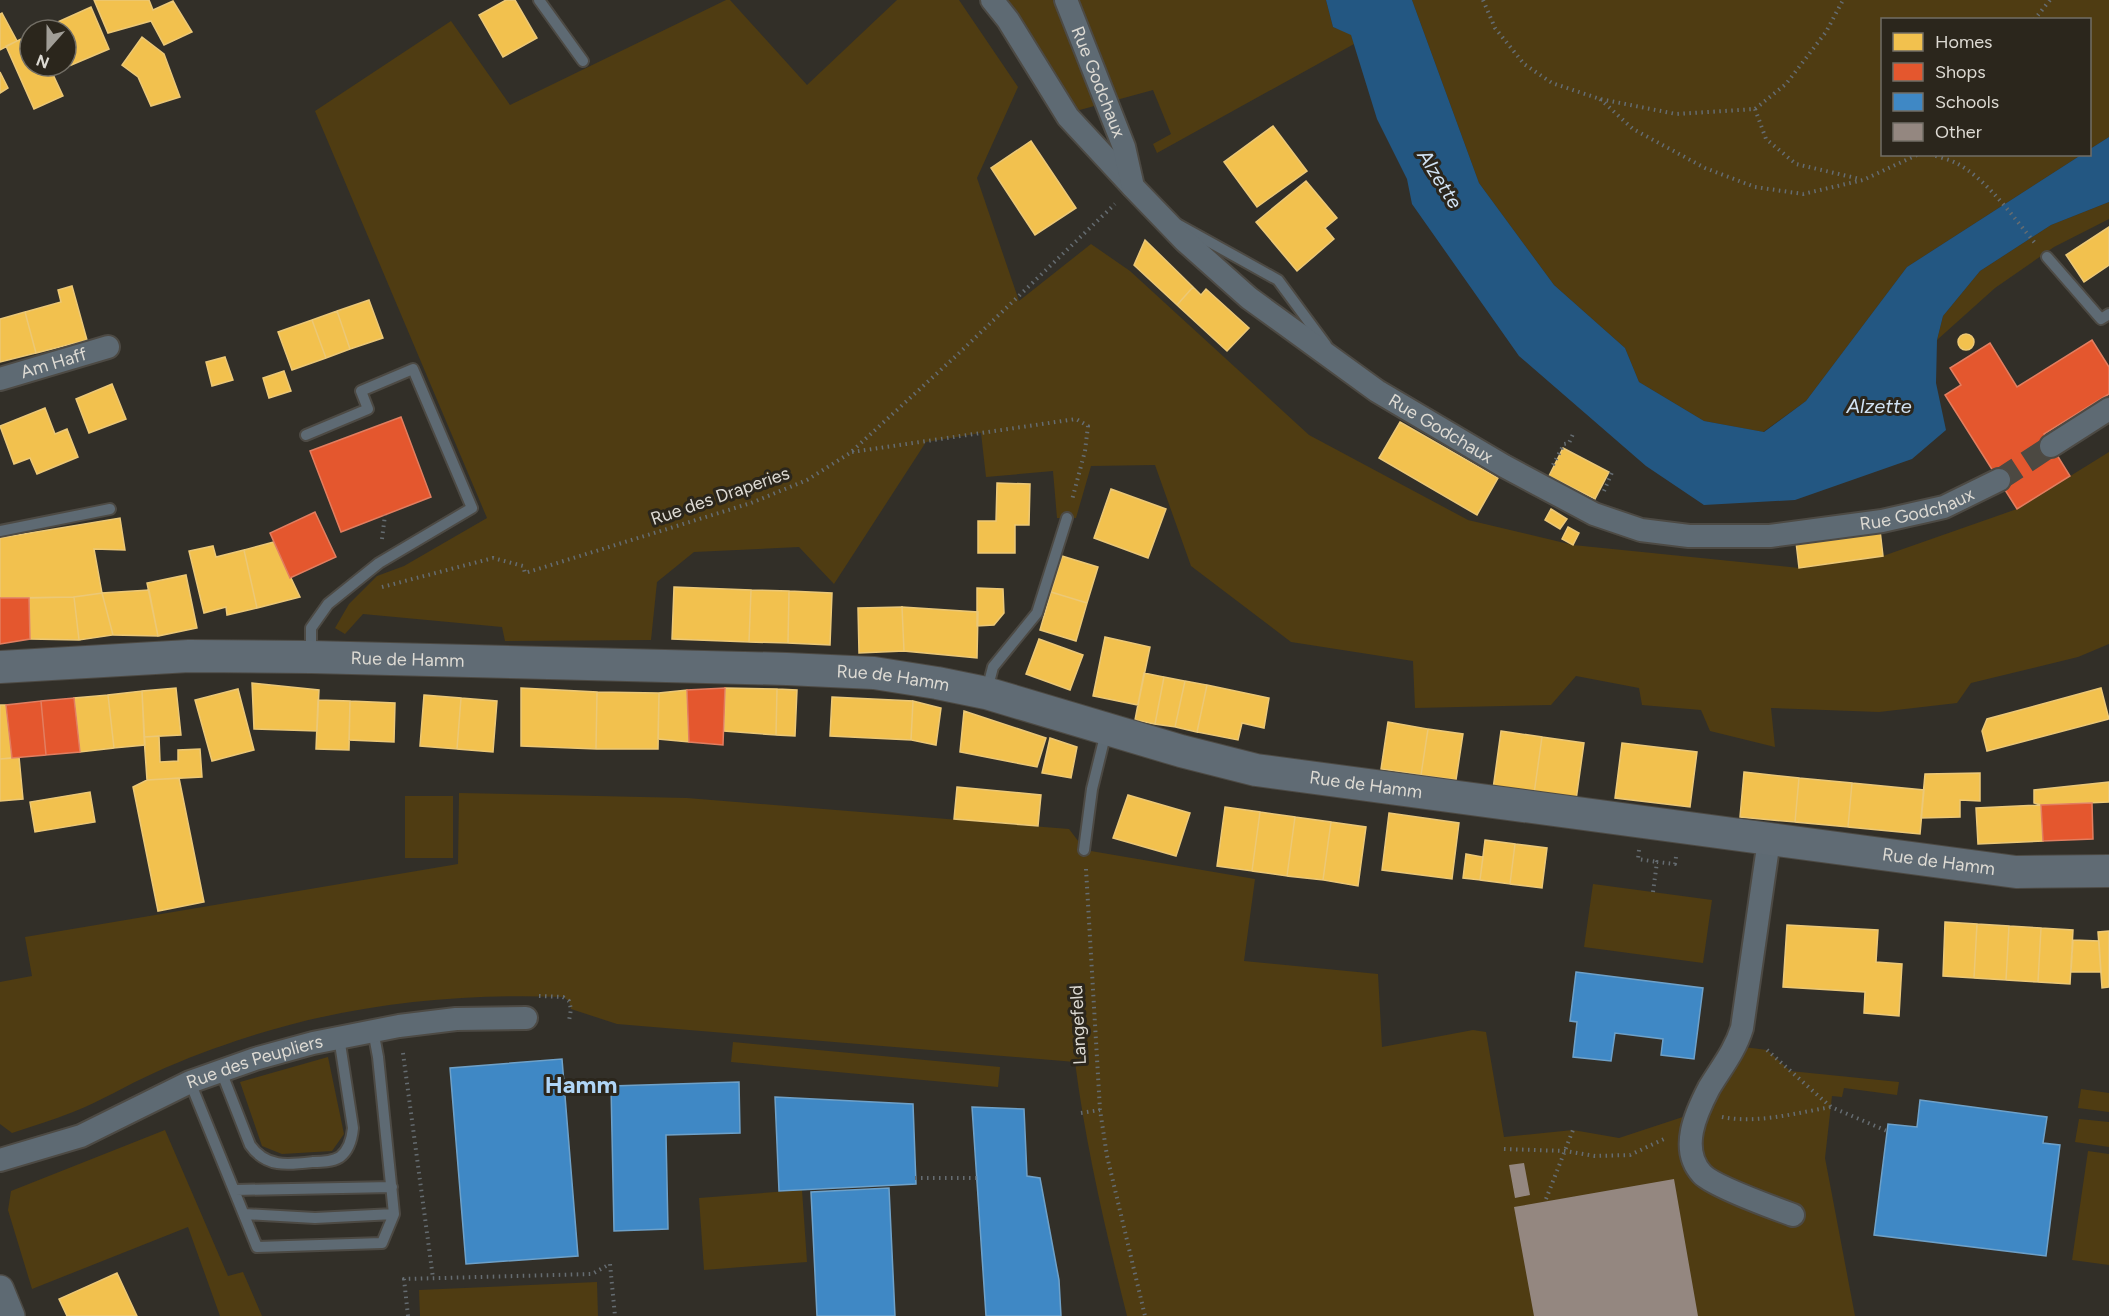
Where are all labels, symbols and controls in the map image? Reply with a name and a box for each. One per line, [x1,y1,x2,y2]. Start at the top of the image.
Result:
north arrow [18,18,78,78]
legend [1881,18,2091,156]
street label: Rue Godchaux [1066,23,1130,141]
text: Homes [1935,31,1993,53]
text: N [34,50,52,73]
text: Shops [1935,61,1986,83]
text: Schools [1935,91,1999,113]
text: Other [1935,121,1982,143]
water label: Alzette [1412,144,1467,213]
street label: Am Haff [18,343,90,383]
street label: Rue Godchaux [1384,389,1498,468]
water label: Alzette [1845,394,1912,418]
street label: Rue des Draperies [648,462,792,530]
street label: Rue Godchaux [1858,483,1978,535]
street label: Rue de Hamm [350,647,465,672]
street label: Rue de Hamm [836,660,952,696]
street label: Rue de Hamm [1308,766,1424,803]
street label: Rue de Hamm [1881,843,1997,880]
street label: Langefeld [1065,985,1091,1065]
street label: Rue des Peupliers [183,1030,325,1093]
district label: Hamm [545,1070,617,1099]

